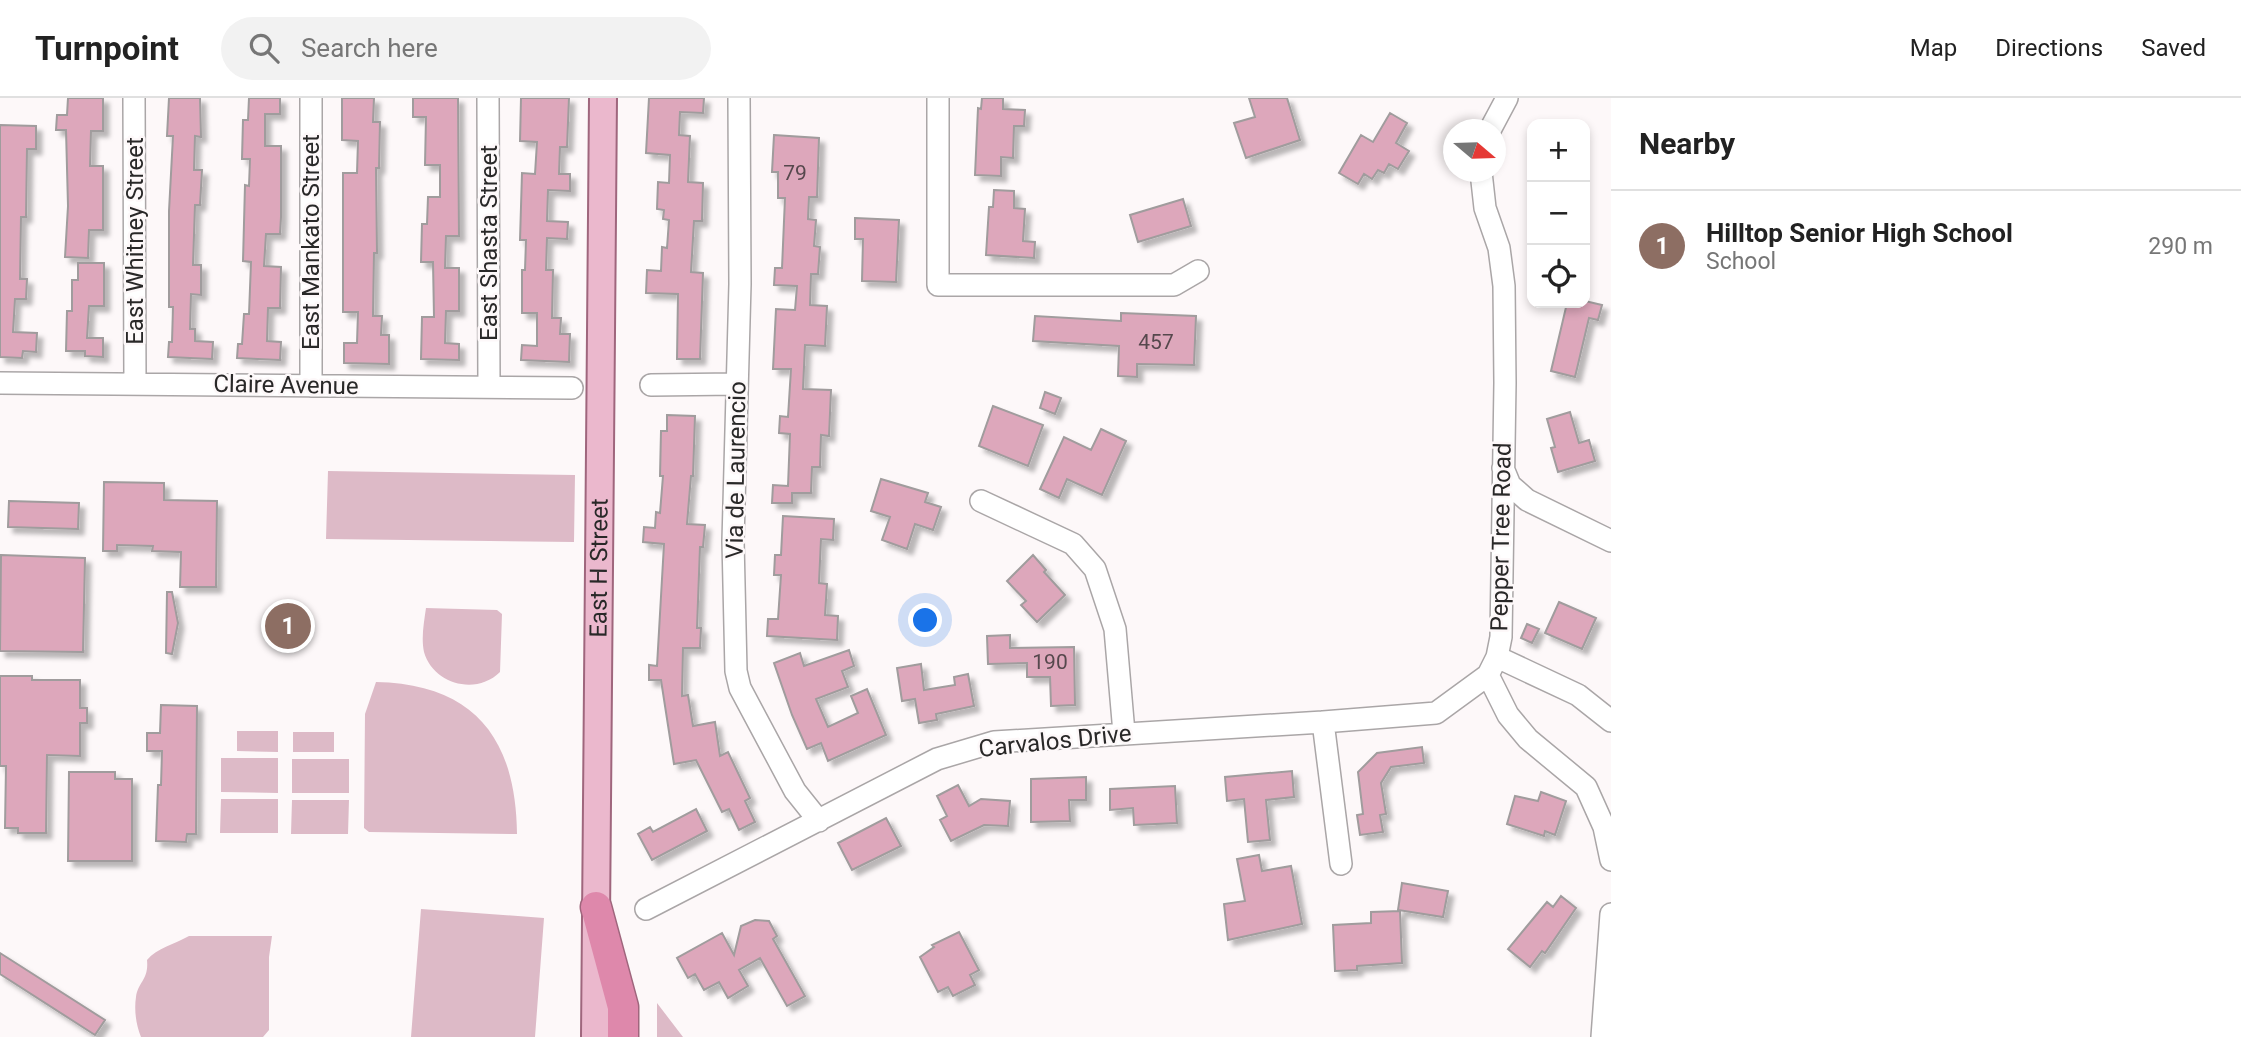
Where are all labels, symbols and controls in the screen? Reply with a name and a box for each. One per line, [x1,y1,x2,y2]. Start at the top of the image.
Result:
search box [221,17,711,80]
text: Turnpoint [35,29,179,68]
icon: search [245,29,283,67]
text: Search here [301,33,438,63]
text: Map [1910,34,1957,62]
text: Directions [1995,34,2103,62]
text: Saved [2141,34,2206,62]
north arrow [1443,119,1506,182]
map controls [1527,119,1590,308]
button: + [1527,119,1590,182]
text: Nearby [1639,126,1735,161]
street label: East Mankato Street [297,134,325,350]
street label: East Whitney Street [121,137,149,345]
street label: East Shasta Street [475,145,503,341]
house number: 79 [783,161,807,185]
button: − [1527,182,1590,245]
text: Hilltop Senior High School [1706,218,2013,248]
text: 1 [1655,233,1669,260]
text: 290 m [2148,233,2213,260]
button: locate [1527,245,1590,308]
text: School [1706,248,1776,275]
house number: 457 [1138,330,1174,354]
street label: Claire Avenue [213,370,359,400]
street label: Via de Laurencio [720,381,752,559]
street label: Pepper Tree Road [1485,442,1517,632]
street label: East H Street [584,498,614,638]
pin: 1 [265,600,311,652]
your location [908,603,942,637]
house number: 190 [1032,650,1068,674]
street label: Carvalos Drive [977,719,1133,763]

